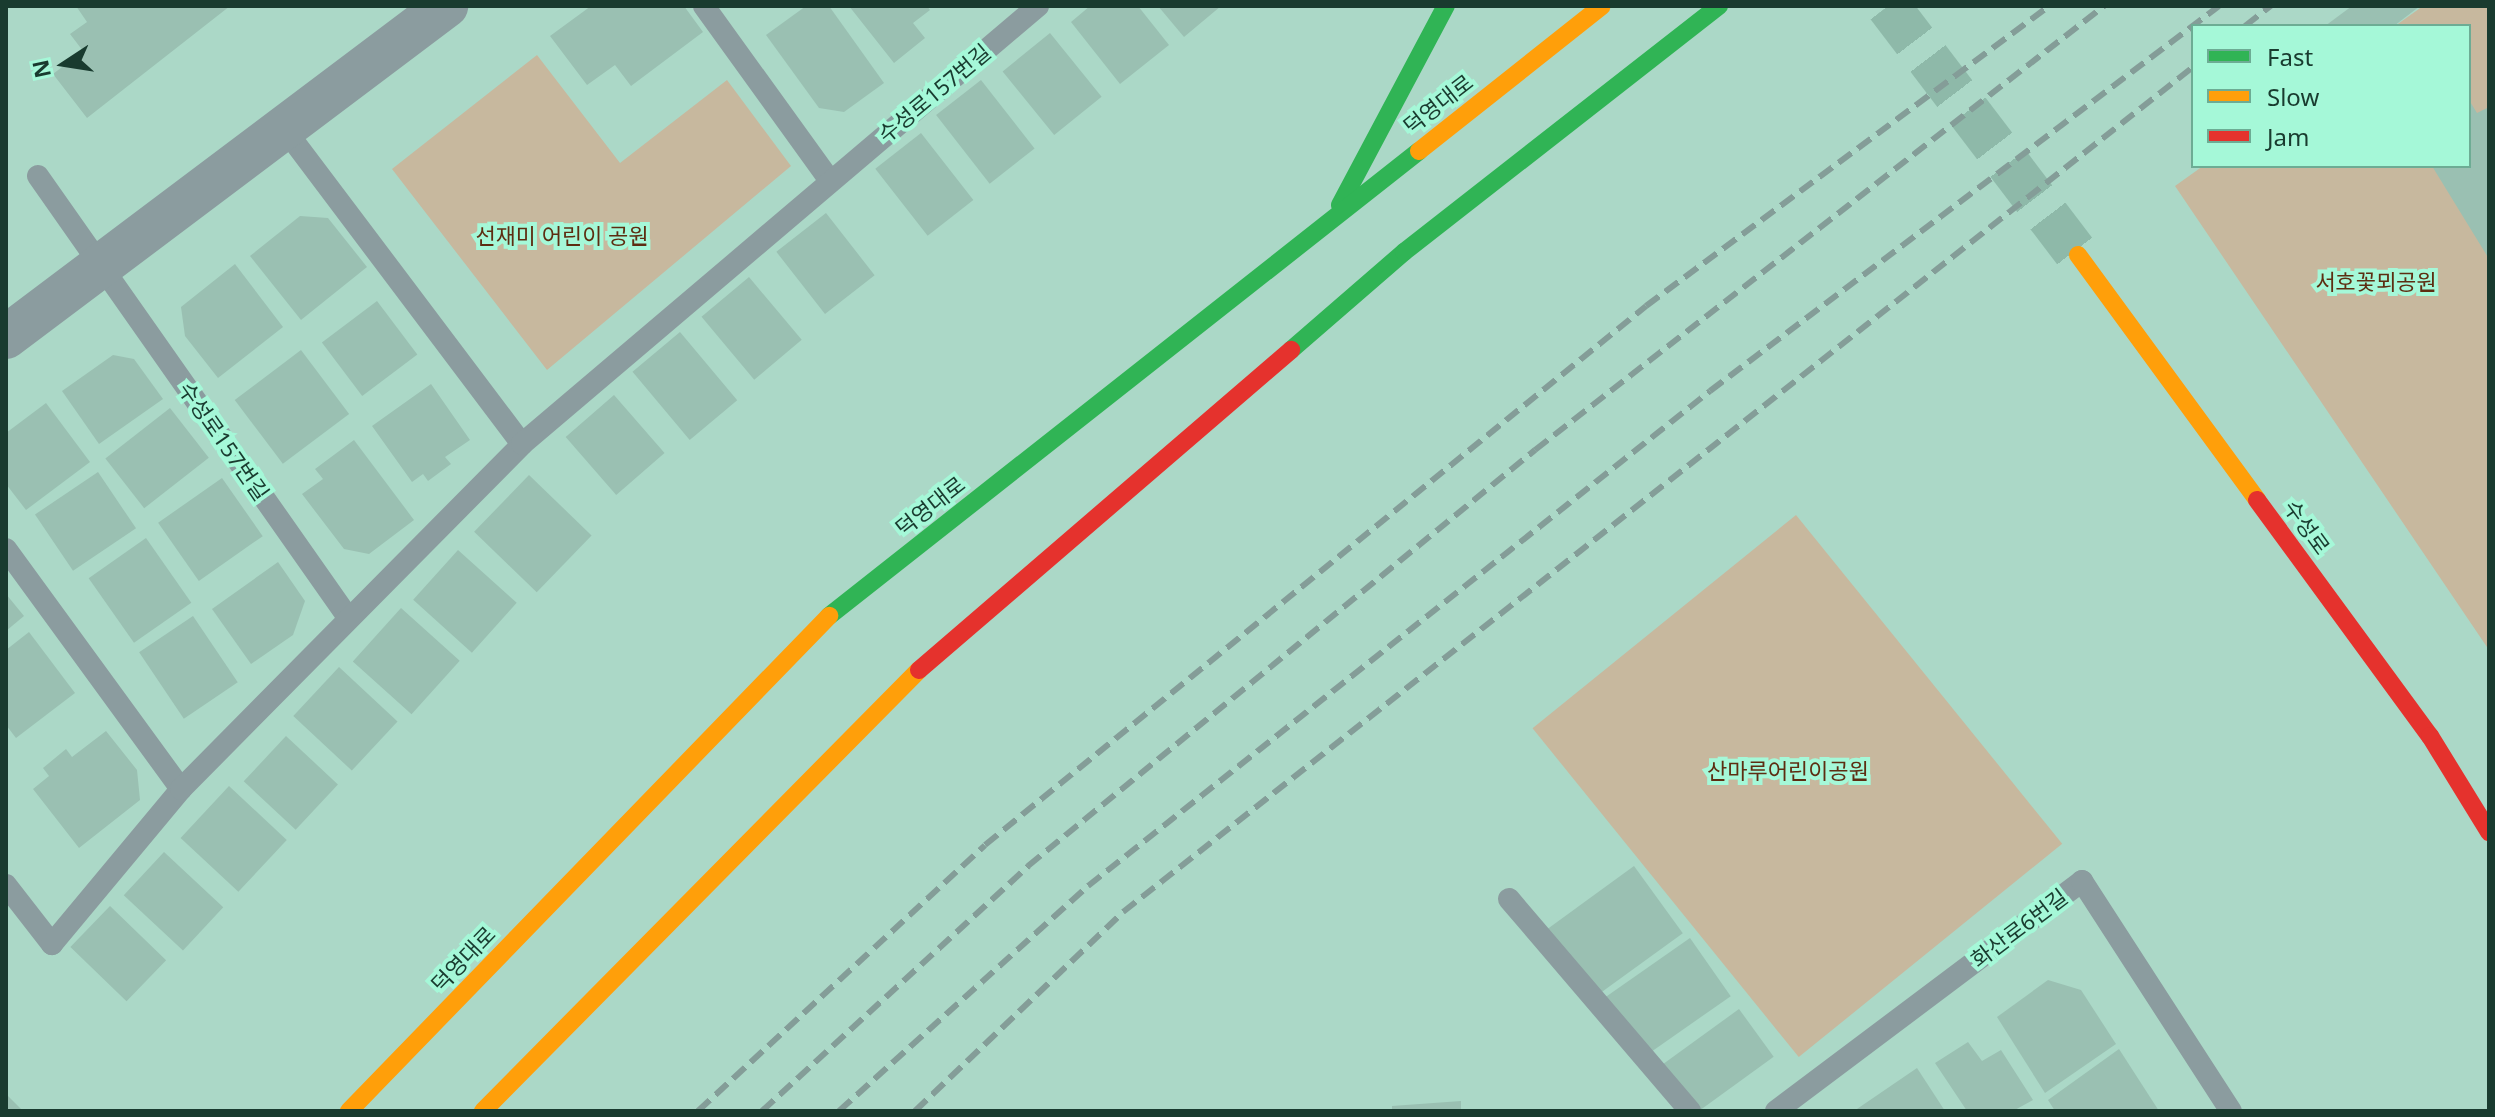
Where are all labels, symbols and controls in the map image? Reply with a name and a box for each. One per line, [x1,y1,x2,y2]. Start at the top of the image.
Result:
north arrow [24,24,104,104]
legend [2191,24,2471,168]
street label: 수성로157번길 [872,38,996,148]
text: Fast [2267,40,2313,73]
text: N [24,57,57,81]
street label: 덕영대로 [1398,69,1478,139]
text: Slow [2267,80,2319,113]
text: Jam [2267,120,2309,153]
park label: 선재미 어린이 공원 [475,223,649,249]
park label: 서호꽃뫼공원 [2315,269,2437,295]
street label: 수성로157번길 [173,377,275,505]
street label: 덕영대로 [890,471,970,541]
street label: 수성로 [2278,495,2336,559]
park label: 산마루어린이공원 [1707,758,1869,784]
street label: 화산로6번길 [1966,883,2072,973]
street label: 덕영대로 [425,921,501,997]

